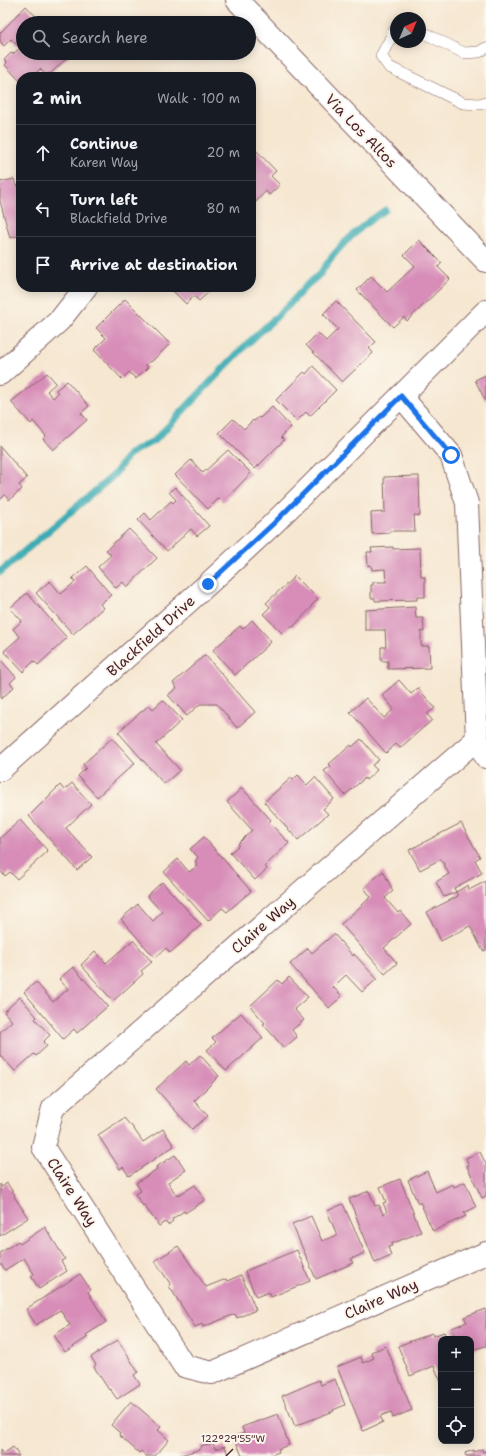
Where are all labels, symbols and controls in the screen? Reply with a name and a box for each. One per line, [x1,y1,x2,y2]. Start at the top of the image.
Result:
north arrow [390,12,426,48]
search box [16,16,256,60]
icon: search [30,27,52,49]
text: Search here [62,28,148,48]
text: 2 min [32,87,82,109]
text: Walk · 100 m [157,90,240,107]
street label: Via Los Altos [321,90,401,172]
text: Continue [70,134,138,154]
icon: ahead [32,142,54,164]
text: 20 m [207,144,240,161]
text: Karen Way [70,154,138,171]
text: Turn left [70,190,138,210]
icon: left [32,198,54,220]
text: 80 m [206,200,240,217]
text: Blackfield Drive [70,210,168,227]
icon: arrive [32,254,54,276]
text: Arrive at destination [70,255,238,275]
route start [442,446,460,464]
route end [199,575,217,593]
street label: Blackfield Drive [103,591,199,681]
street label: Claire Way [227,892,299,958]
street label: Claire Way [42,1154,102,1230]
street label: Claire Way [341,1274,421,1324]
map controls [438,1336,474,1444]
button: + [438,1336,474,1372]
button: − [438,1372,474,1408]
button: locate [438,1408,474,1444]
text: 122°29'55"W [201,1432,265,1445]

